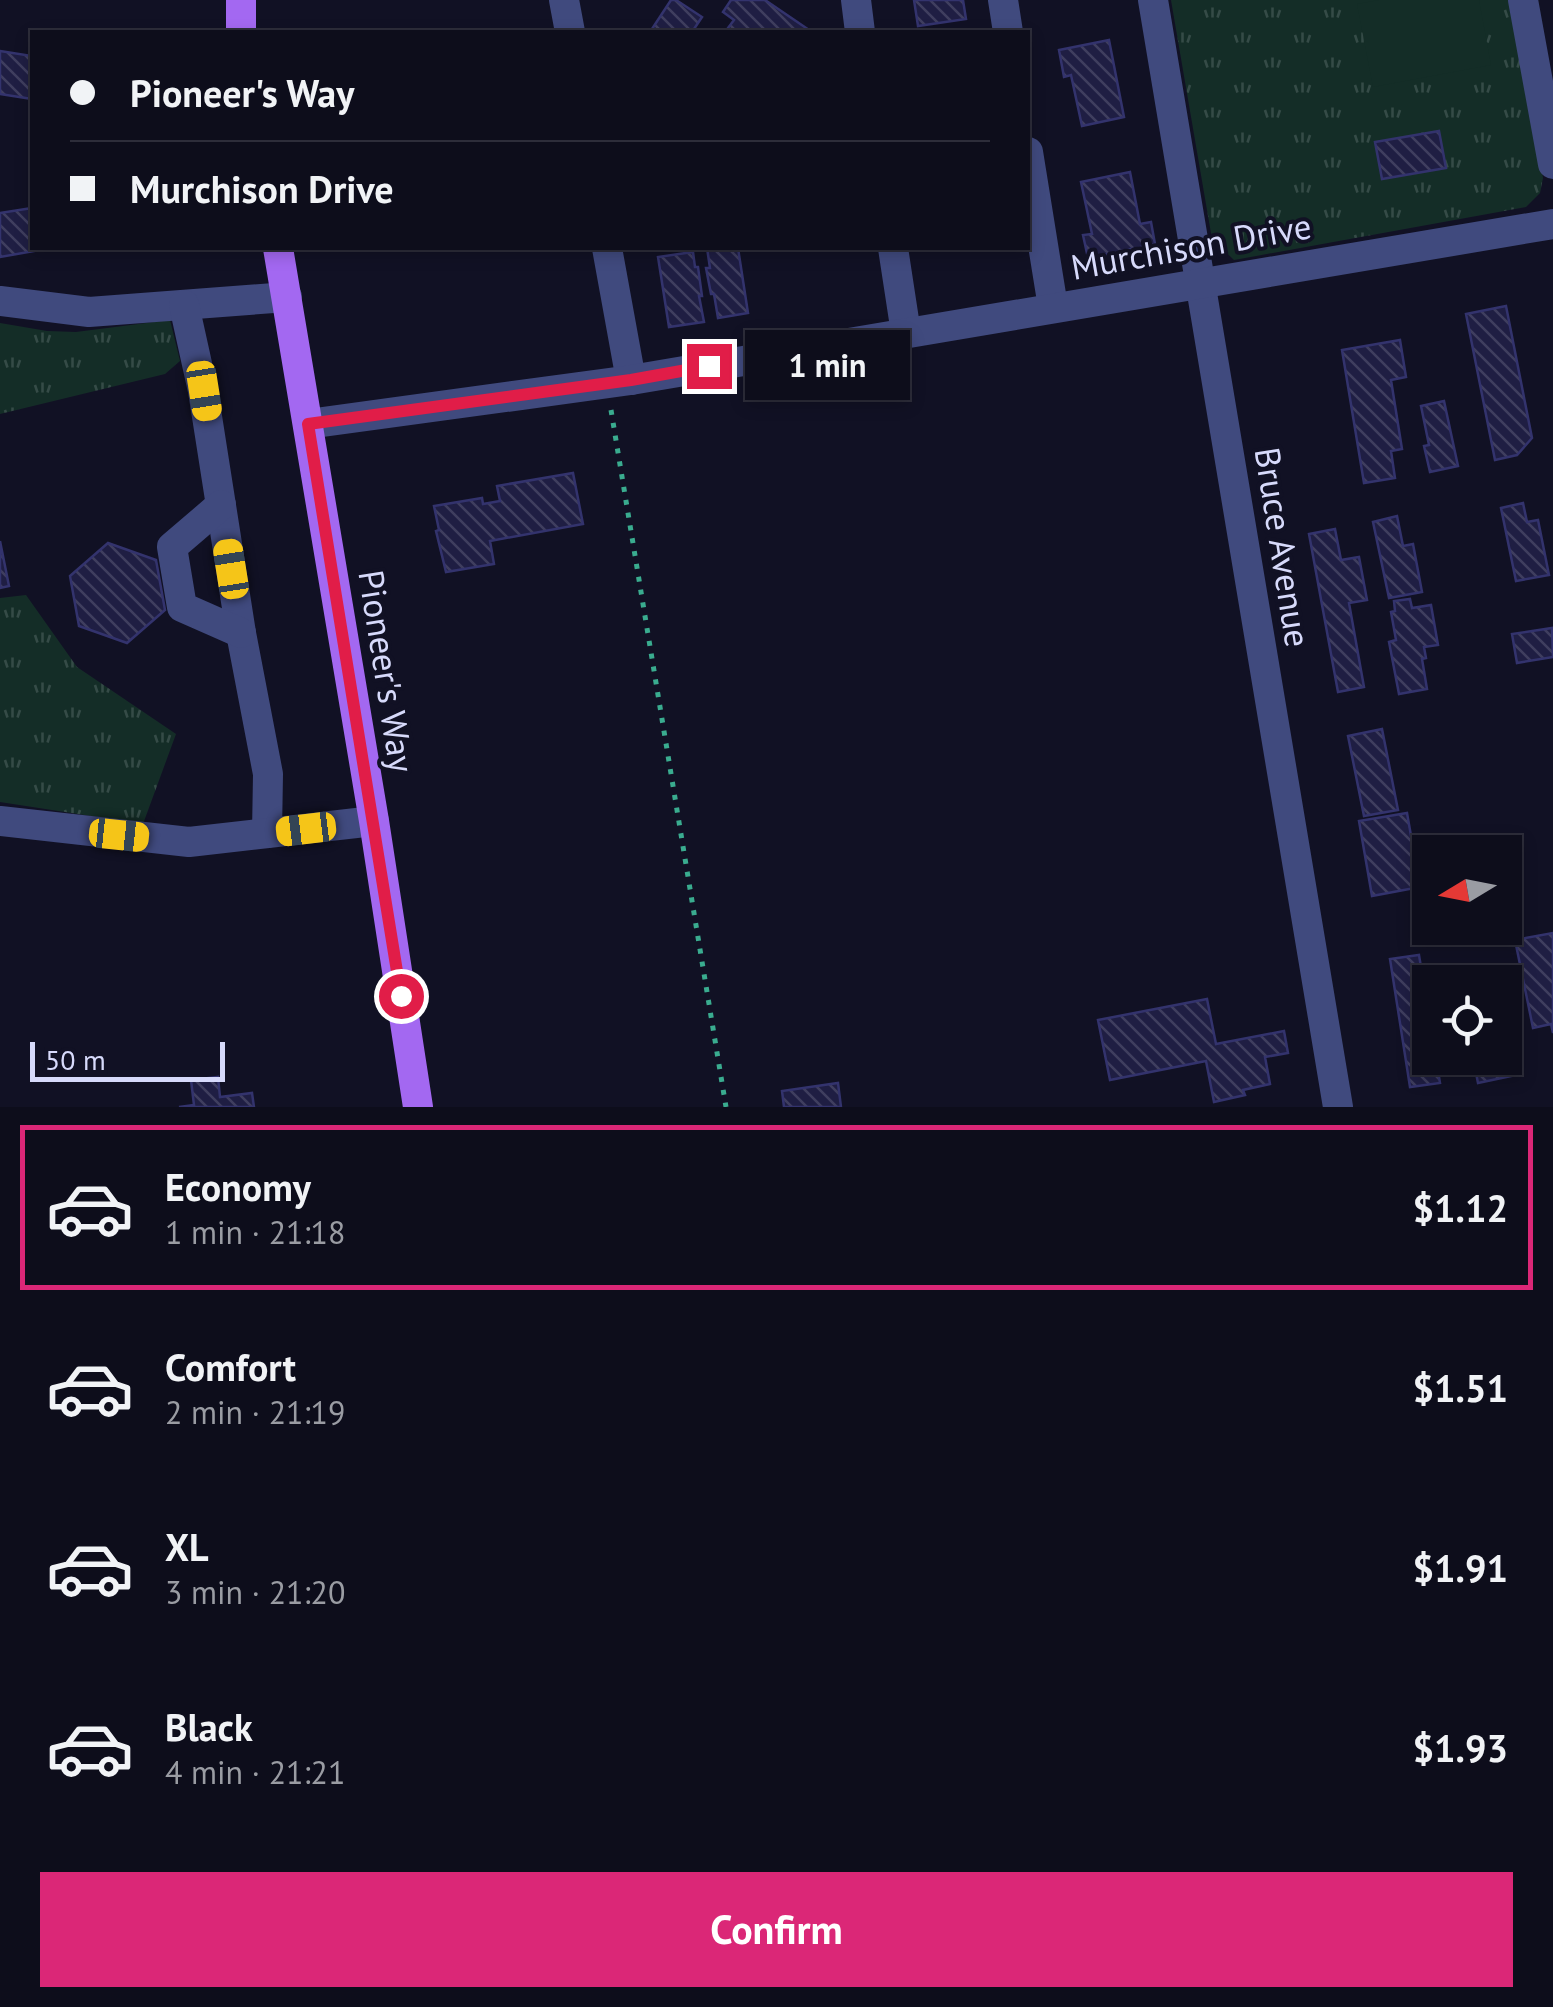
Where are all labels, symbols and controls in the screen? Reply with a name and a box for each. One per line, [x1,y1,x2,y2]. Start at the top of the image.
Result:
text: Pioneer's Way [130,68,354,117]
text: Murchison Drive [130,164,394,213]
street label: Murchison Drive [1067,202,1315,290]
callout: 1 min [744,331,909,401]
route end [687,344,732,389]
text: 1 min [788,344,867,386]
car [184,359,224,423]
street label: Bruce Avenue [1245,444,1321,650]
car [211,537,251,601]
street label: Pioneer's Way [348,567,426,775]
car [274,810,338,848]
car [88,817,150,853]
north arrow [1412,835,1522,945]
map controls [1412,835,1522,1075]
button: locate [1412,965,1522,1075]
route start [379,974,424,1019]
scale bar [30,1037,225,1082]
text: 50 m [45,1041,106,1078]
text: Economy [165,1162,311,1211]
icon: car [45,1163,135,1253]
text: $1.12 [1412,1183,1508,1232]
text: 1 min · 21:18 [165,1211,345,1253]
text: Comfort [165,1342,296,1391]
icon: car [45,1343,135,1433]
text: $1.51 [1412,1363,1508,1412]
text: 2 min · 21:19 [165,1391,345,1433]
text: XL [165,1522,209,1571]
icon: car [45,1523,135,1613]
text: $1.91 [1412,1543,1508,1592]
text: 3 min · 21:20 [165,1571,345,1613]
text: Black [165,1702,253,1751]
icon: car [45,1703,135,1793]
text: $1.93 [1412,1723,1508,1772]
text: 4 min · 21:21 [165,1751,345,1793]
button: Confirm [40,1872,1513,1987]

